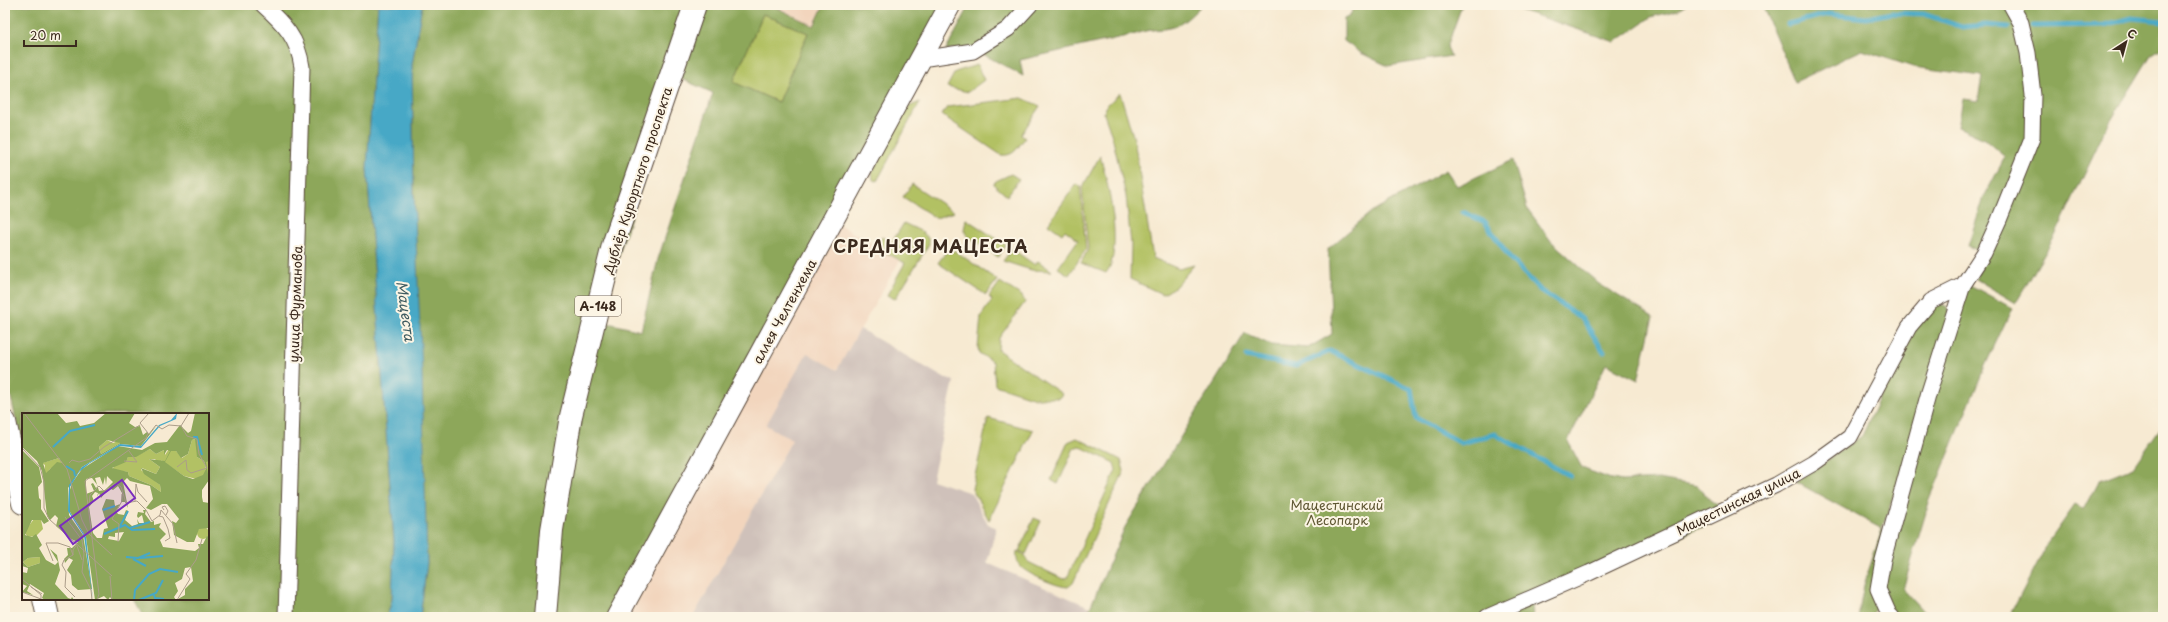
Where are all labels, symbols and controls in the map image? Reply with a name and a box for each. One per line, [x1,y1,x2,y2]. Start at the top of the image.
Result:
scale bar [24,22,76,48]
north arrow [2106,22,2146,62]
text: С [2124,24,2141,43]
text: 20 m [30,26,61,44]
street label: Дублёр Курортного проспекта [597,84,676,277]
district label: СРЕДНЯЯ МАЦЕСТА [833,233,1029,259]
street label: улица Фурманова [283,244,307,363]
street label: аллея Челтенхема [747,255,821,367]
water label: Мацеста [391,280,421,343]
road number: А-148 [575,296,621,316]
inset map [22,413,209,600]
street label: Мацестинская улица [1673,462,1804,539]
park label: Мацестинский Лесопарк [1290,495,1384,529]

